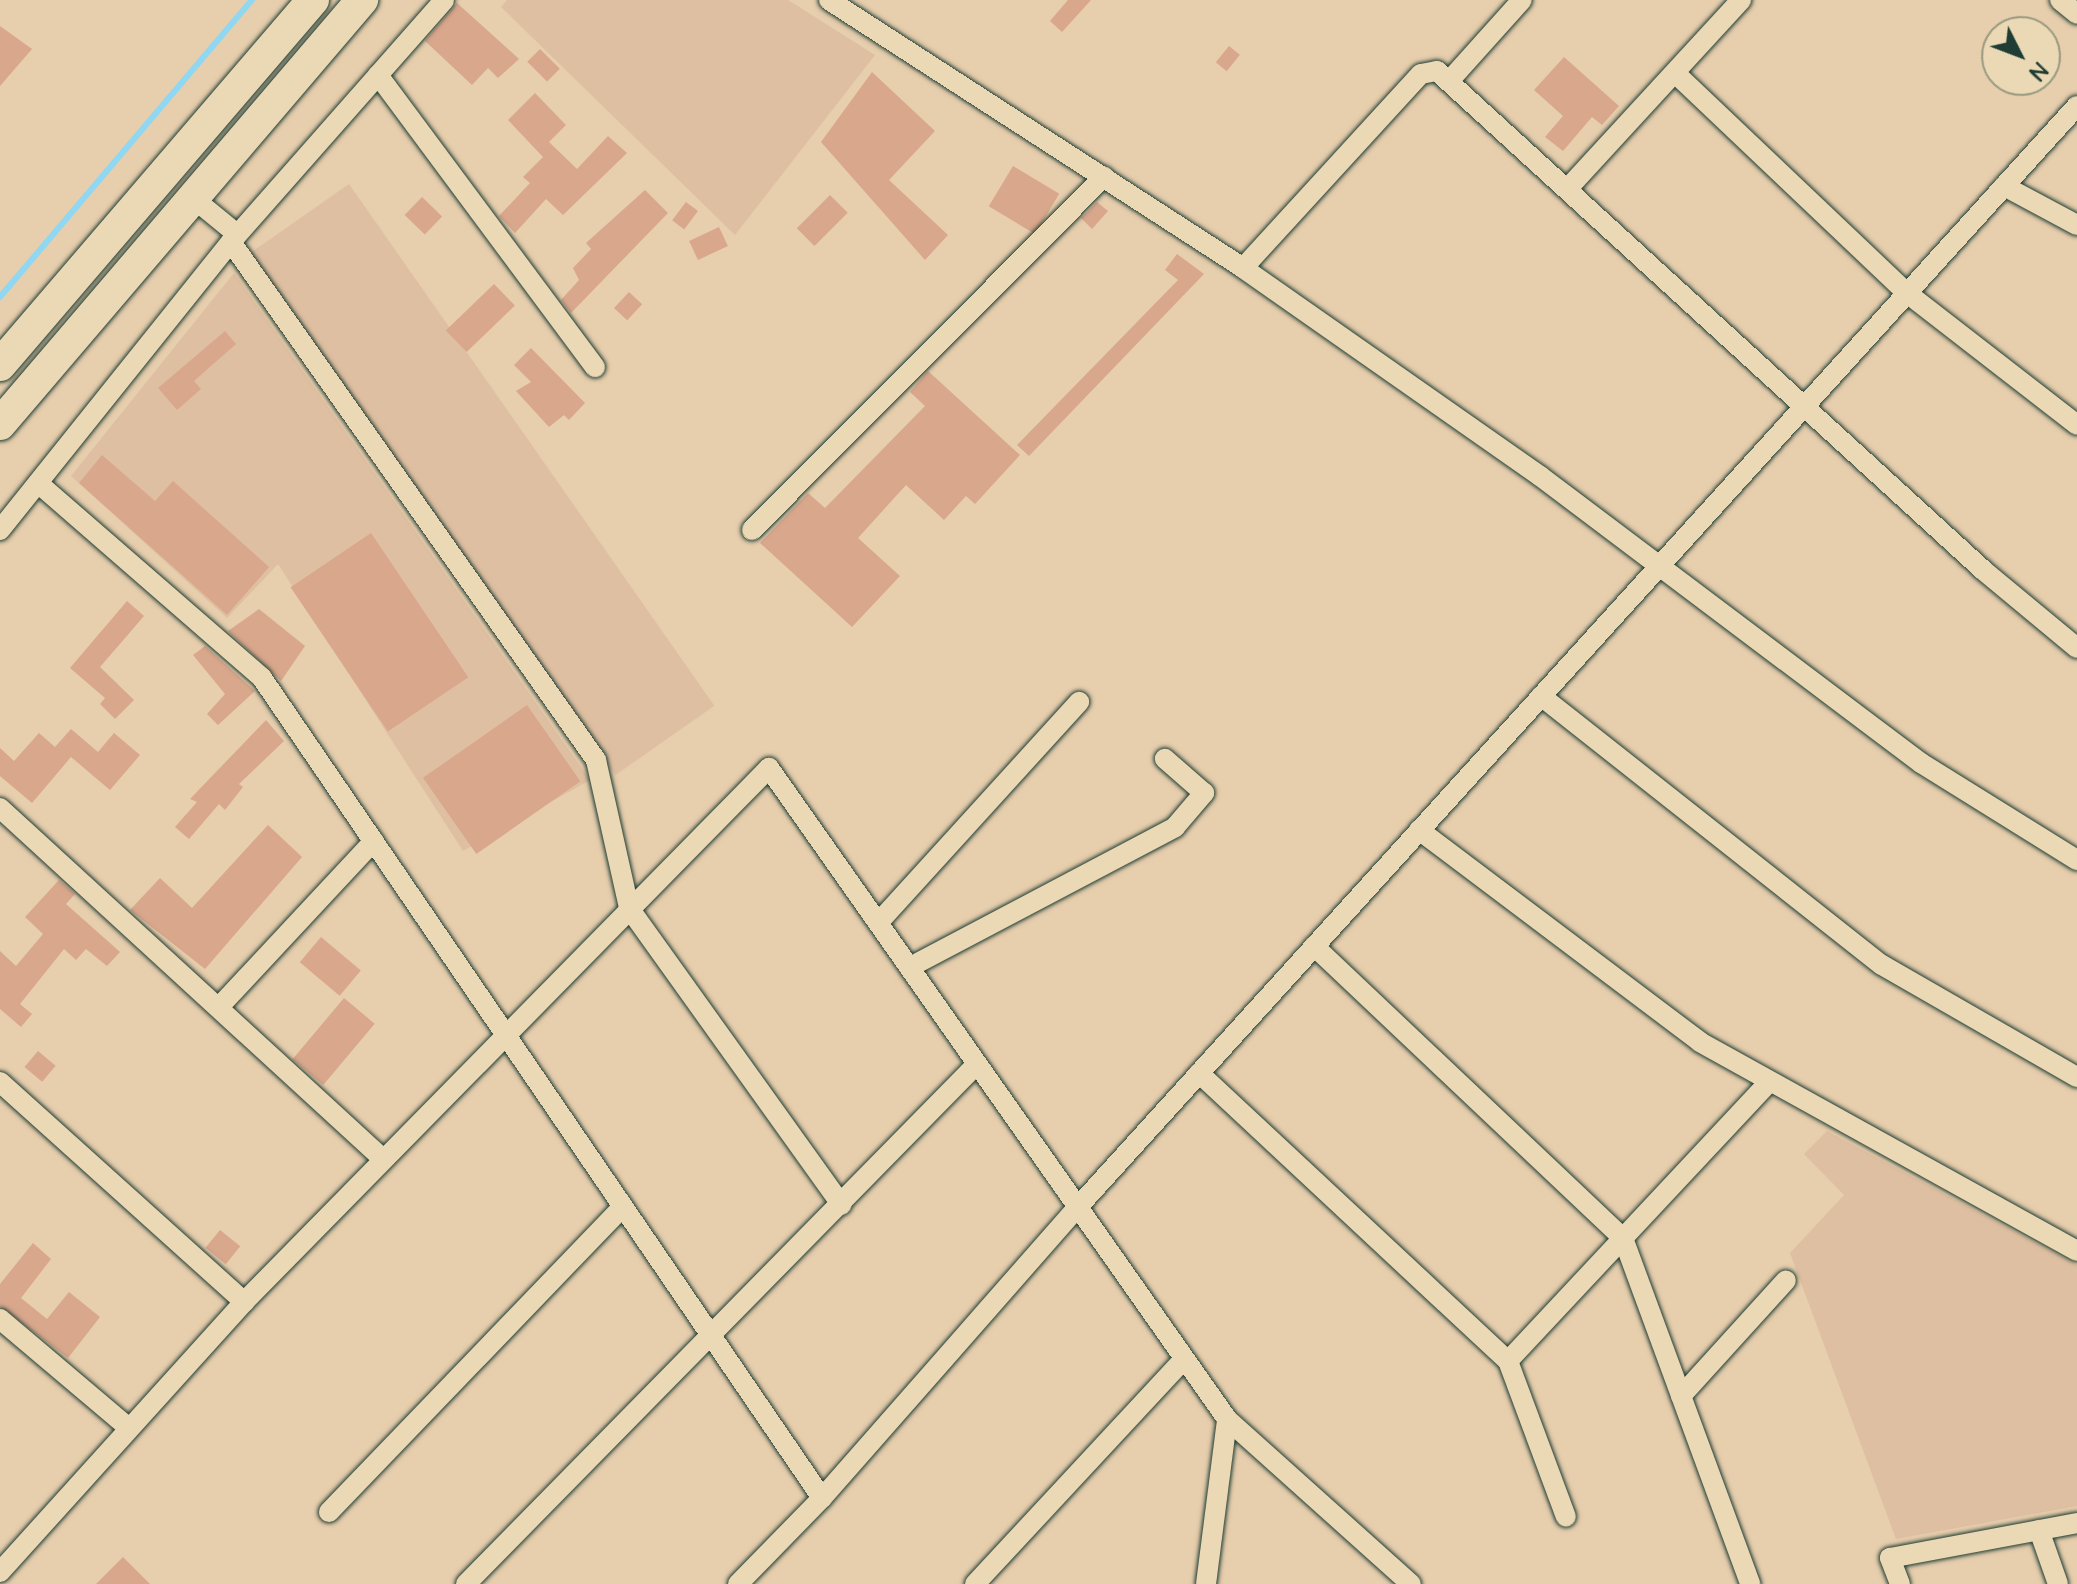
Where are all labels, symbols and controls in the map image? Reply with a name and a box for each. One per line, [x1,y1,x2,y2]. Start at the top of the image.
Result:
north arrow [1981,16,2061,96]
text: N [2022,56,2054,87]

